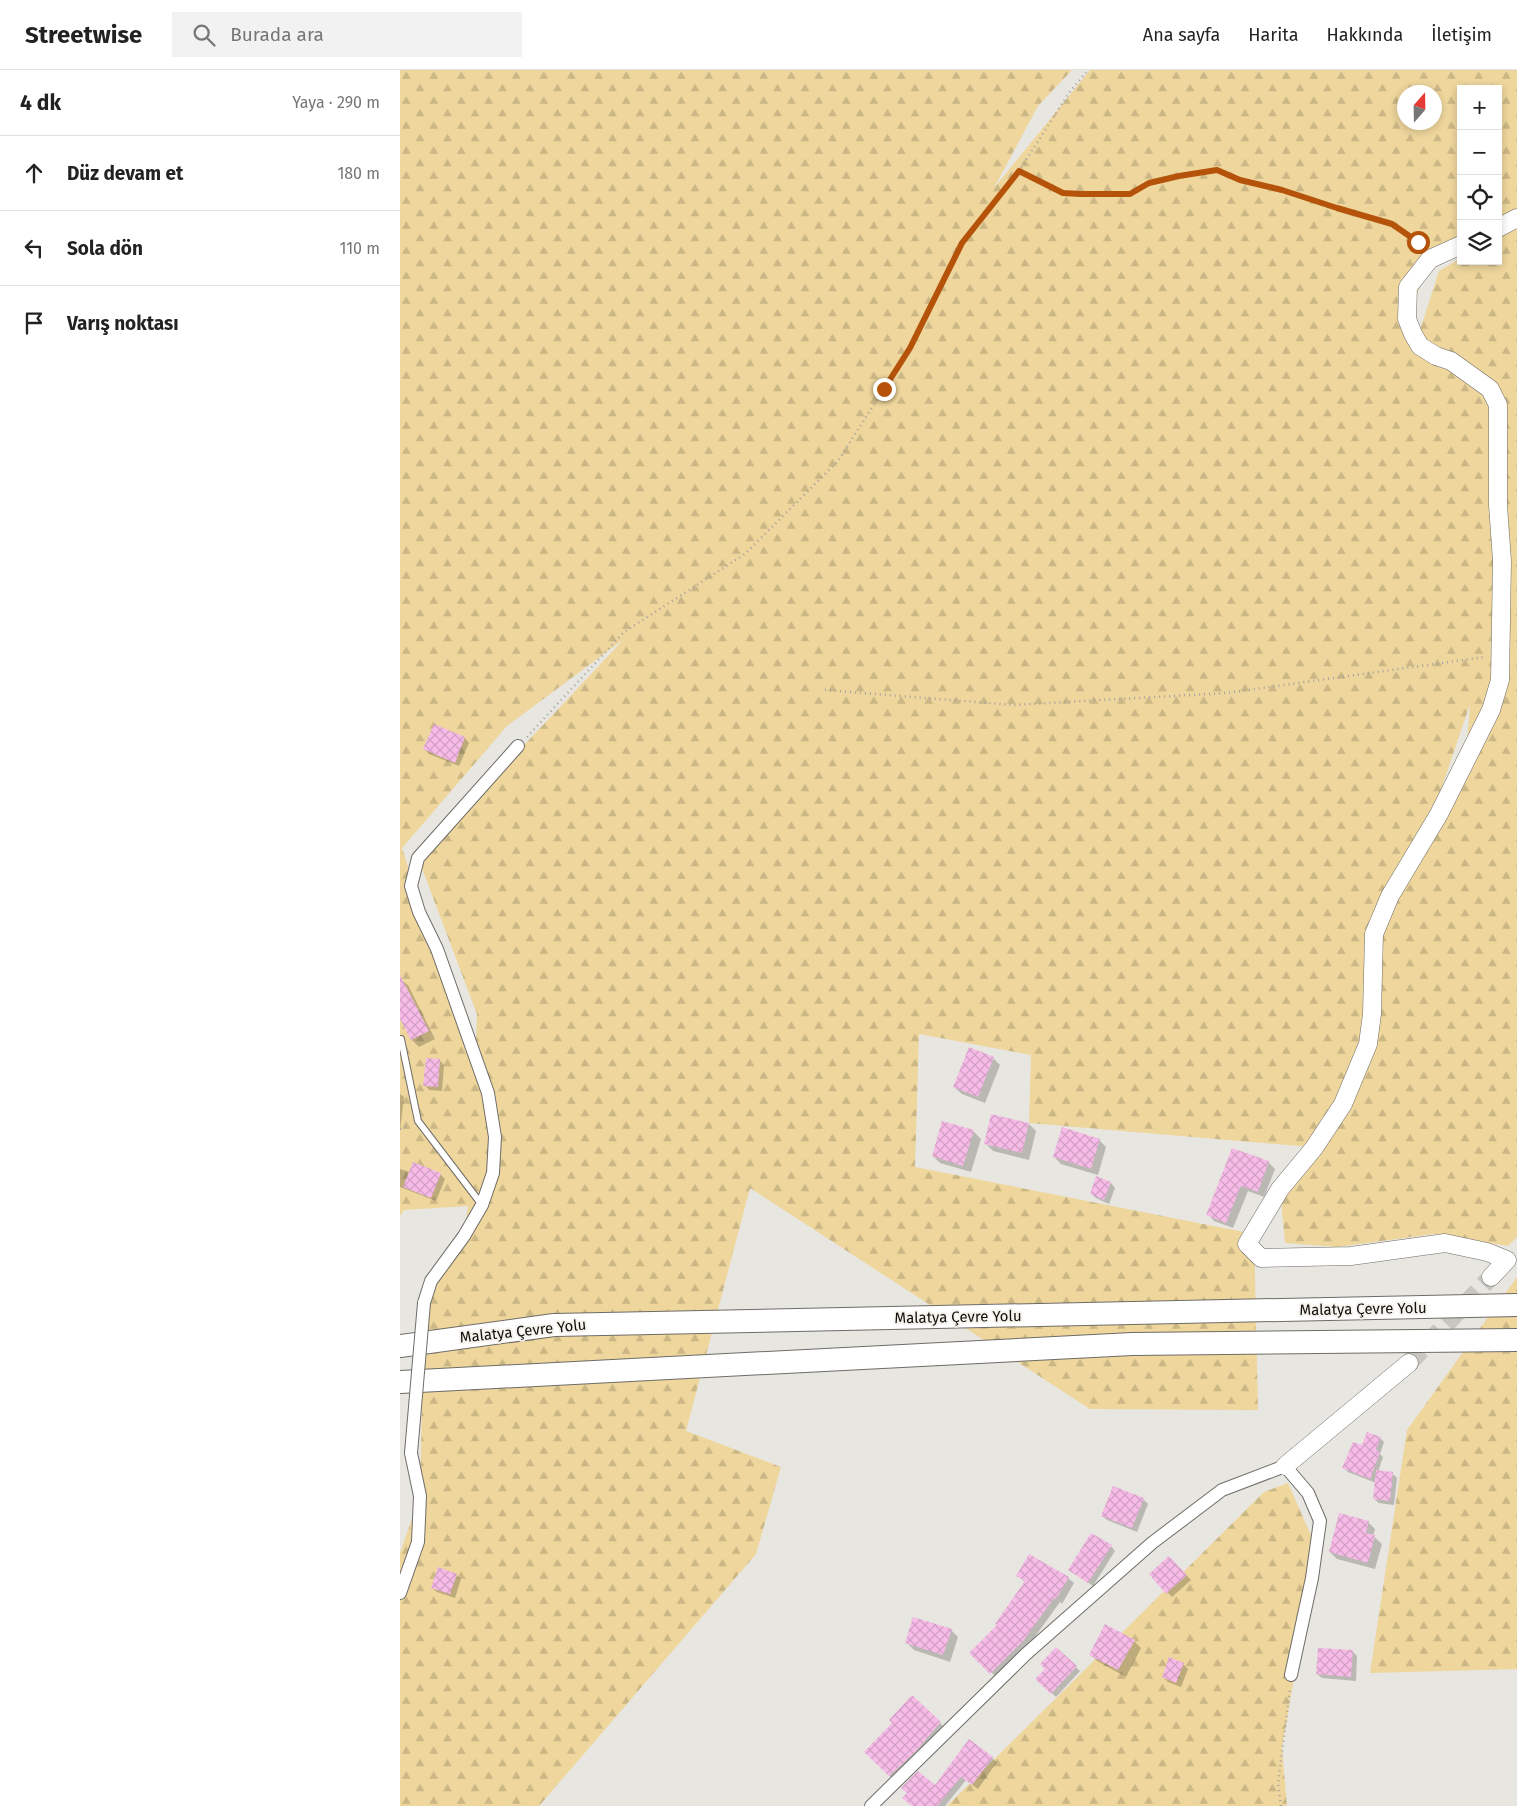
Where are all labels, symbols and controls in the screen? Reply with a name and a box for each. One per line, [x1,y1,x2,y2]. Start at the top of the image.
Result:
search box [172,12,522,57]
text: Streetwise [25,21,142,49]
icon: search [190,21,218,49]
text: Burada ara [230,23,324,46]
text: Ana sayfa [1143,24,1220,46]
text: Harita [1248,24,1299,46]
text: Hakkında [1327,24,1403,46]
text: İletişim [1431,24,1492,46]
north arrow [1397,85,1442,130]
map controls [1457,85,1502,265]
button: + [1457,85,1502,130]
text: 4 dk [20,90,61,116]
text: Yaya · 290 m [292,93,380,112]
button: − [1457,130,1502,175]
icon: ahead [20,159,48,187]
text: Düz devam et [67,162,183,185]
text: 180 m [337,164,380,183]
button: locate [1457,175,1502,220]
button: layers [1457,220,1502,265]
route start [1407,231,1430,254]
icon: left [20,234,48,262]
text: Sola dön [67,237,143,260]
text: 110 m [339,239,380,258]
icon: arrive [20,309,48,337]
text: Varış noktası [67,312,179,335]
route end [873,378,896,401]
street label: Malatya Çevre Yolu [1299,1299,1427,1319]
street label: Malatya Çevre Yolu [894,1307,1022,1327]
street label: Malatya Çevre Yolu [459,1315,587,1347]

